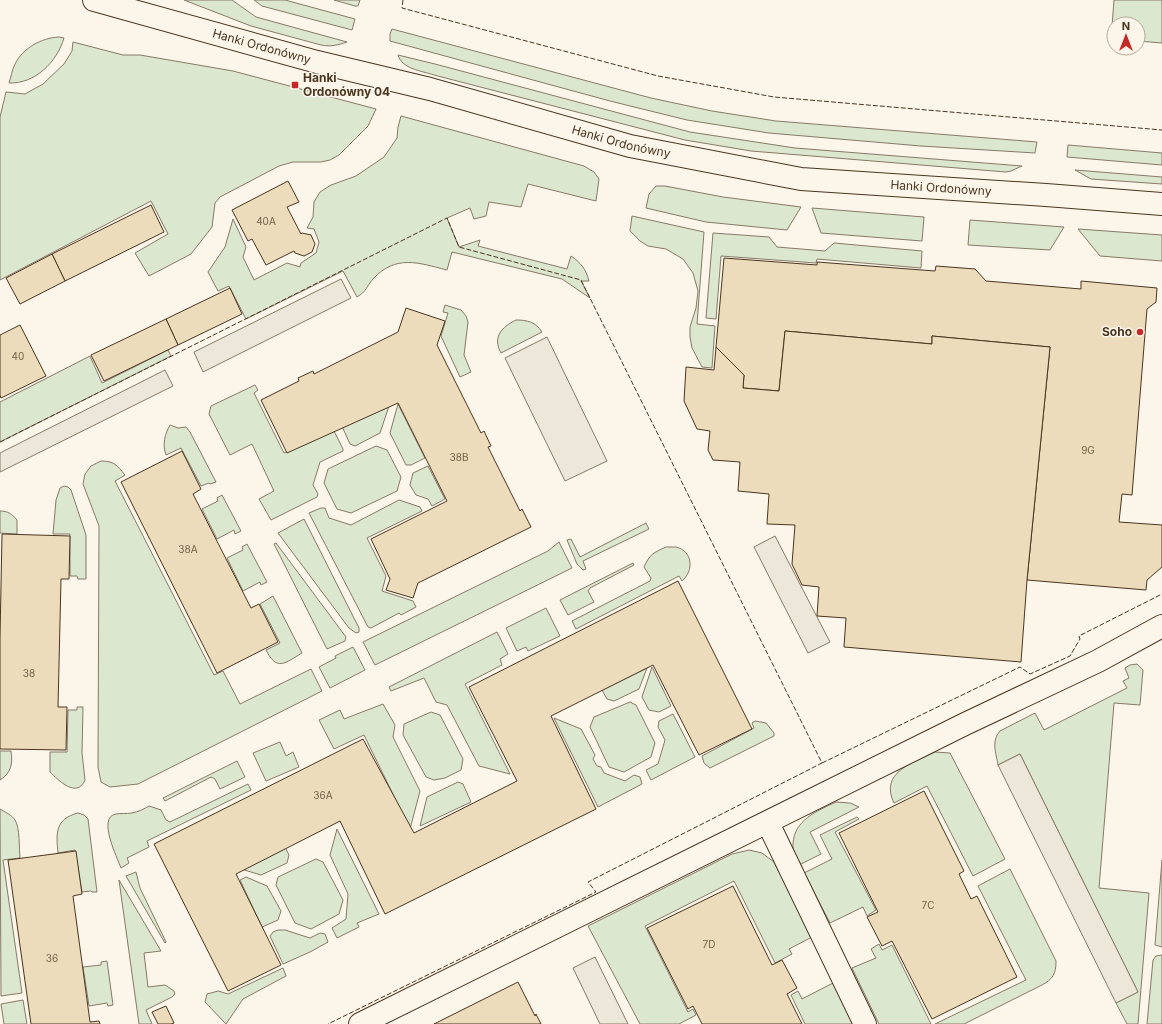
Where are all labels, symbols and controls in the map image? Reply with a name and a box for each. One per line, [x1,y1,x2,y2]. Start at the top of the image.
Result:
north arrow [1106,16,1146,56]
text: N [1122,19,1130,33]
street label: Hanki Ordonówny [211,25,313,67]
place label: Hanki Ordonówny 04 [303,70,390,99]
marker: Hanki Ordonówny 04 [290,80,300,90]
street label: Hanki Ordonówny [570,122,672,161]
street label: Hanki Ordonówny [890,177,992,198]
house number: 40A [256,215,276,227]
place label: Soho [1102,324,1132,339]
marker: Soho [1135,327,1145,337]
house number: 40 [12,350,24,362]
house number: 9G [1081,444,1095,456]
house number: 38B [450,451,468,463]
house number: 38A [178,543,198,555]
house number: 38 [23,667,35,679]
house number: 36A [313,789,333,801]
house number: 7C [922,899,934,911]
house number: 7D [703,938,715,950]
house number: 36 [46,952,58,964]

